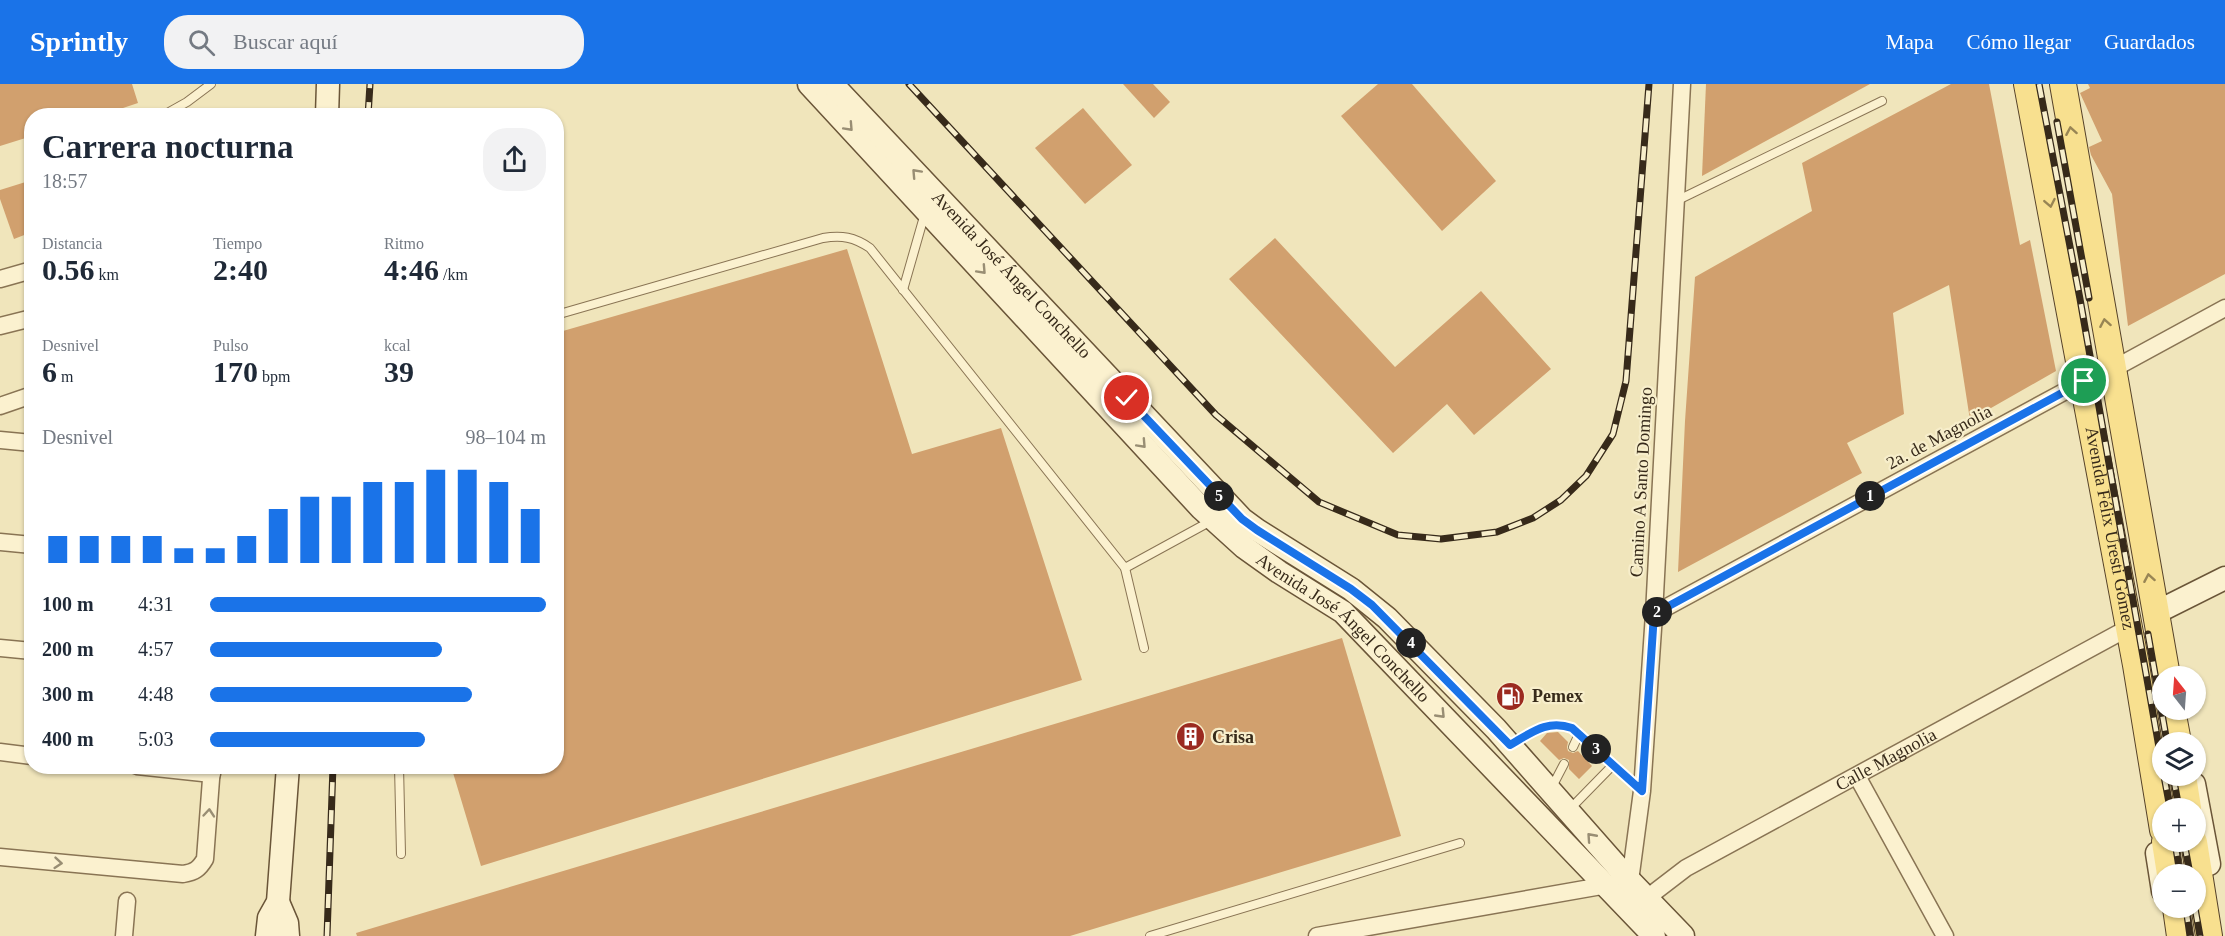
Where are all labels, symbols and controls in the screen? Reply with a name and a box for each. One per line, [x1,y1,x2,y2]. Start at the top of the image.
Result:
search box [164,15,584,69]
text: Sprintly [30,26,128,57]
icon: search [185,26,218,59]
text: Buscar aquí [233,29,338,54]
text: Mapa [1886,30,1934,54]
text: Cómo llegar [1967,30,2071,54]
text: Guardados [2104,30,2195,54]
one-way arrow [842,120,853,130]
one-way arrow [2065,127,2078,137]
button: share [483,128,546,191]
text: Carrera nocturna [42,129,293,165]
text: 18:57 [42,170,88,192]
one-way arrow [912,170,923,180]
street label: Avenida José Ángel Conchello [928,187,1095,362]
one-way arrow [2043,198,2056,208]
text: Distancia [42,235,102,252]
text: Tiempo [213,235,262,252]
text: Ritmo [384,235,424,252]
text: 0.56 [42,253,95,286]
text: 2:40 [213,253,268,286]
text: 4:46 [384,253,439,286]
one-way arrow [974,262,985,273]
text: km [95,266,119,283]
text: /km [439,266,468,283]
one-way arrow [2099,319,2112,329]
text: Desnivel [42,337,99,354]
text: Pulso [213,337,249,354]
text: kcal [384,337,411,354]
text: 6 [42,355,57,388]
text: 170 [213,355,258,388]
text: 39 [384,355,414,388]
pin [2058,355,2109,406]
icon: arrive [2067,364,2100,397]
text: m [57,368,73,385]
text: bpm [258,368,290,385]
pin [1101,372,1152,423]
icon: check [1110,381,1143,414]
street label: Camino A Santo Domingo [1626,386,1656,578]
street label: 2a. de Magnolia [1883,401,1995,473]
street label: Avenida Félix Uresti Gómez [2081,425,2139,631]
text: Desnivel [42,426,113,448]
text: 98–104 m [465,426,546,448]
one-way arrow [1135,437,1146,448]
pin: 5 [1204,481,1234,511]
pin: 1 [1855,481,1885,511]
text: 5 [1215,487,1223,504]
text: 1 [1866,487,1874,504]
street label: Avenida José Ángel Conchello [1252,549,1434,706]
one-way arrow [2143,573,2156,583]
text: 100 m [42,593,94,615]
text: 4:31 [138,593,174,615]
pin: 2 [1642,597,1672,627]
text: 2 [1653,603,1661,620]
pin: 4 [1396,628,1426,658]
text: 4 [1407,634,1415,651]
text: 200 m [42,638,94,660]
text: 4:57 [138,638,174,660]
north arrow [2152,666,2206,720]
map controls [2152,666,2206,918]
fuel station icon: Pemex [1495,680,1527,712]
text: 300 m [42,683,94,705]
text: 4:48 [138,683,174,705]
place label: Pemex [1532,686,1583,706]
one-way arrow [1434,707,1445,717]
building icon: Crisa [1175,721,1207,753]
street label: Calle Magnolia [1832,724,1940,795]
place label: Crisa [1212,727,1254,747]
text: 400 m [42,728,94,750]
text: 5:03 [138,728,174,750]
button: layers [2152,732,2206,786]
pin: 3 [1581,734,1611,764]
text: 3 [1592,740,1600,757]
button: + [2152,798,2206,852]
one-way arrow [202,808,215,817]
one-way arrow [1587,833,1598,844]
one-way arrow [54,856,63,869]
button: − [2152,864,2206,918]

